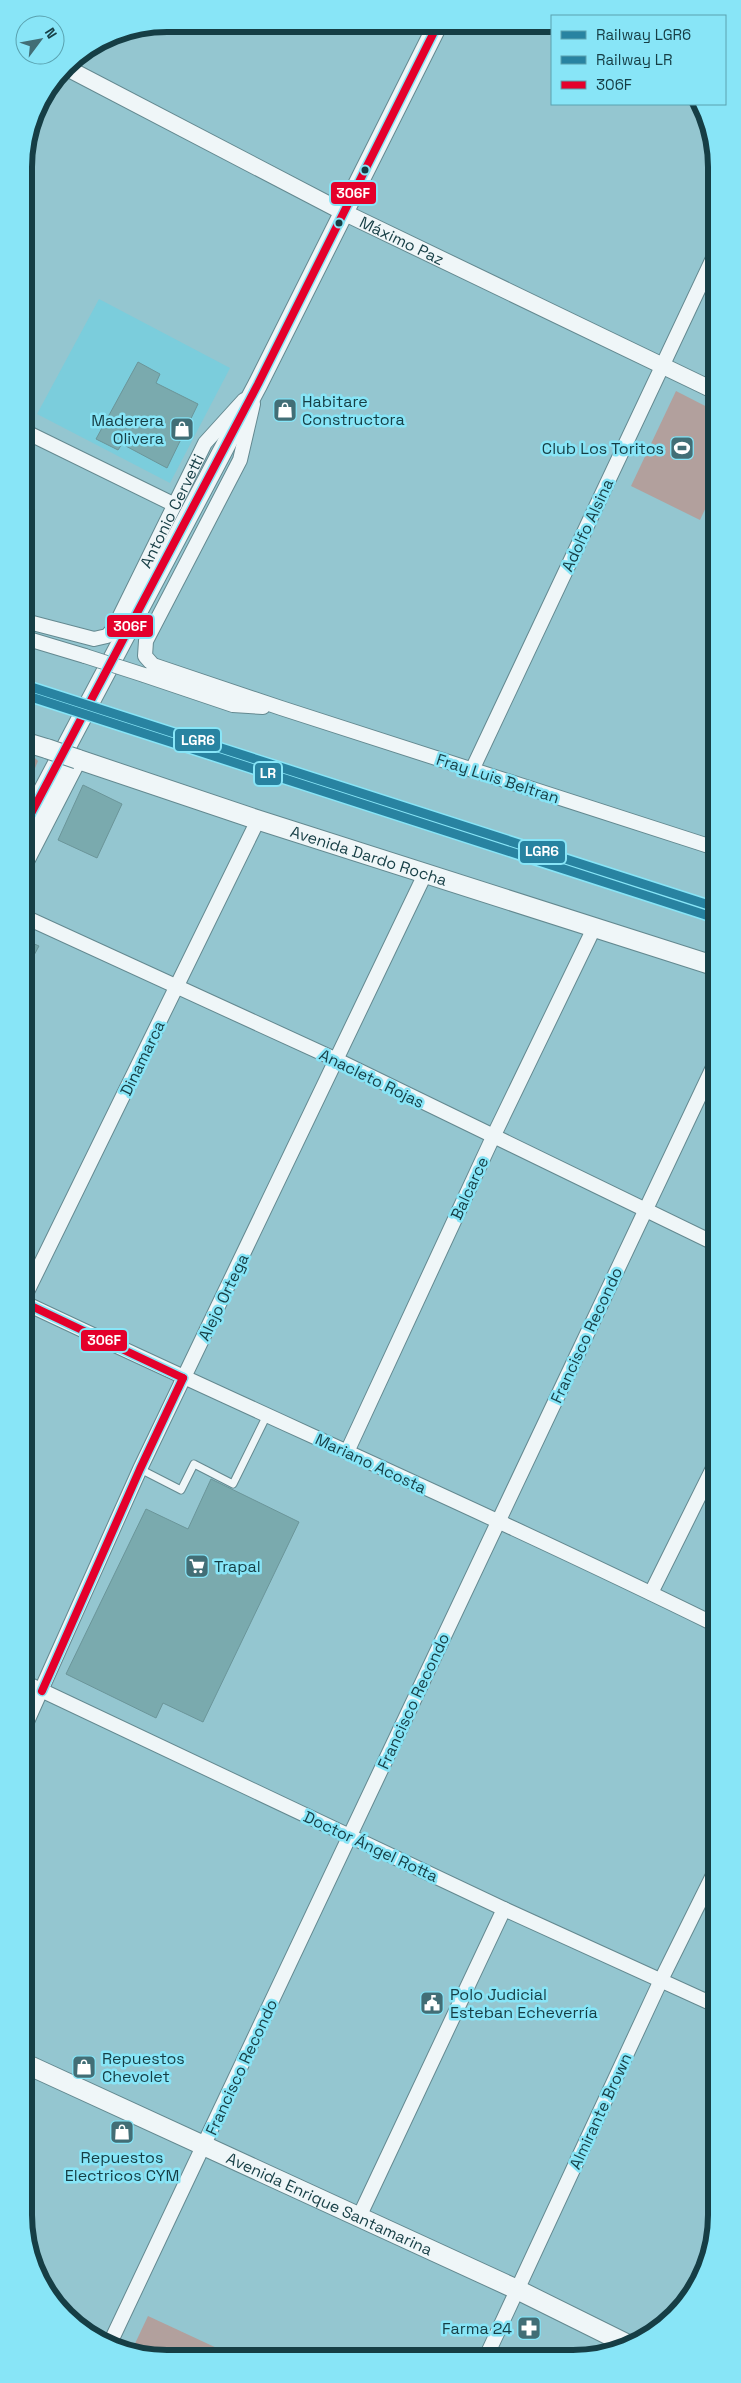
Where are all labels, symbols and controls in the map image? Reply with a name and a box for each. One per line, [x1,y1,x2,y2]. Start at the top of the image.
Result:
north arrow [15,15,65,65]
legend [551,15,726,105]
text: N [41,24,61,42]
text: Railway LGR6 [596,25,691,44]
text: Railway LR [596,50,672,69]
text: 306F [596,75,632,94]
unlabelled marker [360,165,370,175]
line badge: 306F [330,181,377,205]
text: 306F [336,184,370,202]
street label: Máximo Paz [356,212,447,270]
unlabelled marker [334,218,344,228]
place label: Habitare Constructora [302,391,405,430]
shop icon: Habitare Constructora [272,397,298,423]
place label: Maderera Olivera [91,410,164,449]
shop icon: Maderera Olivera [169,416,195,442]
sports icon: Club Los Toritos [669,435,695,461]
place label: Club Los Toritos [542,438,664,459]
street label: Antonio Cervetti [135,450,209,571]
street label: Adolfo Alsina [557,475,618,575]
line badge: 306F [106,614,154,638]
text: 306F [113,617,147,635]
line badge: LGR6 [174,728,221,752]
text: LGR6 [181,731,215,749]
street label: Fray Luis Beltran [434,749,562,808]
line badge: LR [254,762,282,786]
text: LR [260,764,276,782]
street label: Avenida Dardo Rocha [288,821,450,891]
line badge: LGR6 [519,840,566,864]
text: LGR6 [525,842,559,860]
street label: Dinamarca [115,1017,170,1099]
street label: Anacleto Rojas [316,1044,428,1113]
street label: Balcarce [446,1153,493,1223]
street label: Alejo Ortega [193,1250,254,1344]
street label: Francisco Recondo [546,1264,627,1407]
line badge: 306F [80,1329,128,1352]
text: 306F [87,1331,121,1349]
street label: Mariano Acosta [312,1429,430,1498]
supermarket icon: Trapal [184,1553,210,1579]
place label: Trapal [214,1556,261,1577]
street label: Francisco Recondo [373,1630,454,1773]
street label: Doctor Ángel Rotta [300,1806,441,1887]
place label: Polo Judicial Esteban Echeverría [450,1984,598,2023]
public building icon: Polo Judicial Esteban Echeverría [419,1990,445,2016]
street label: Francisco Recondo [201,1996,282,2139]
place label: Repuestos Chevolet [102,2048,185,2087]
street label: Almirante Brown [564,2050,637,2173]
shop icon: Repuestos Chevolet [71,2054,97,2080]
shop icon: Repuestos Electricos CYM [109,2119,135,2145]
place label: Repuestos Electricos CYM [65,2147,179,2186]
street label: Avenida Enrique Santamarina [223,2147,436,2260]
pharmacy icon: Farma 24 [516,2315,542,2341]
place label: Farma 24 [442,2318,512,2339]

